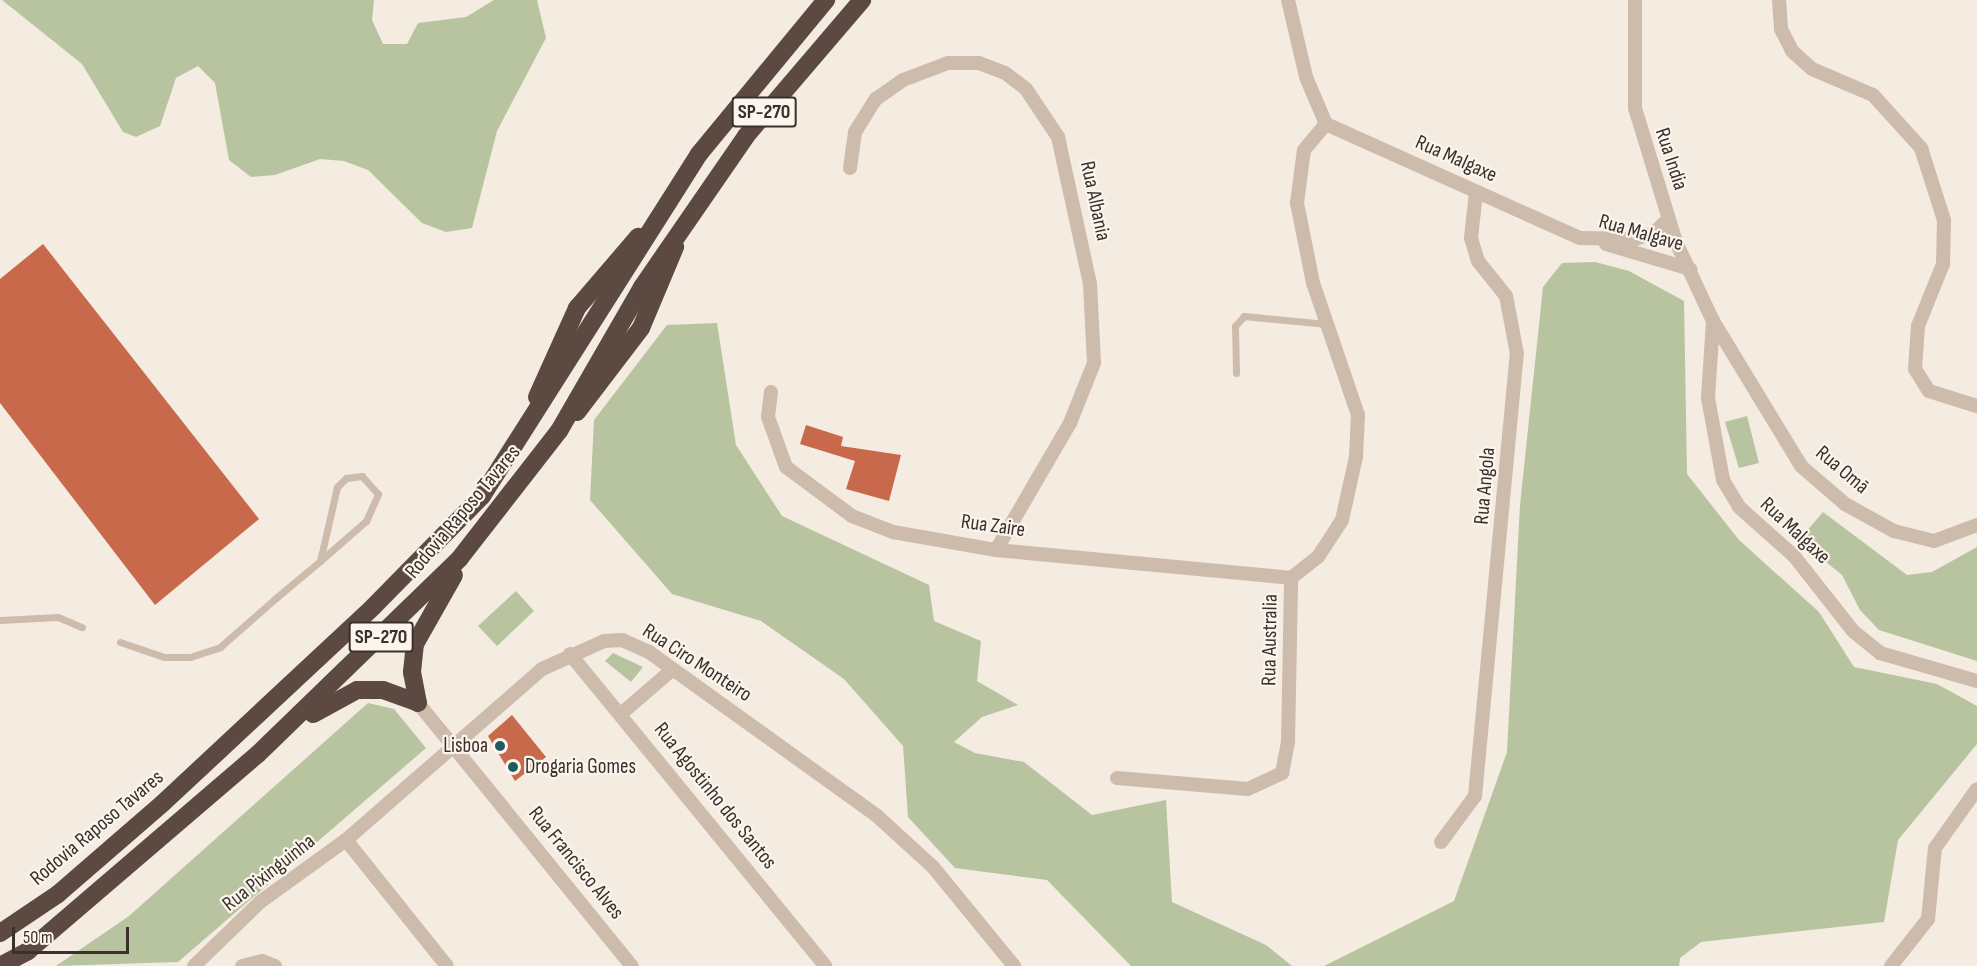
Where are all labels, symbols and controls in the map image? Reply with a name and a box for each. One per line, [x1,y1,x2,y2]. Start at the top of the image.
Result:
road number: SP-270 [731,95,797,129]
street label: Rua India [1649,125,1693,193]
street label: Rua Malgaxe [1411,130,1501,188]
street label: Rua Albania [1074,159,1116,243]
street label: Rua Malgave [1596,209,1686,257]
street label: Rodovia Raposo Tavares [400,440,526,584]
street label: Rua Omã [1810,440,1874,500]
street label: Rua Angola [1469,446,1501,526]
street label: Rua Malgaxe [1755,492,1835,570]
street label: Rua Zaire [959,509,1027,543]
street label: Rua Australia [1257,594,1283,686]
street label: Rua Ciro Monteiro [638,618,756,708]
road number: SP-270 [348,620,414,654]
street label: Rua Agostinho dos Santos [648,718,782,874]
place label: Lisboa [443,733,488,759]
marker: Lisboa [493,739,507,753]
place label: Drogaria Gomes [525,754,636,780]
marker: Drogaria Gomes [506,760,520,774]
street label: Rodovia Raposo Tavares [25,765,169,891]
street label: Rua Francisco Alves [523,801,629,925]
street label: Rua Pixinguinha [218,829,320,917]
scale bar [15,915,132,953]
text: 50 m [23,927,53,948]

